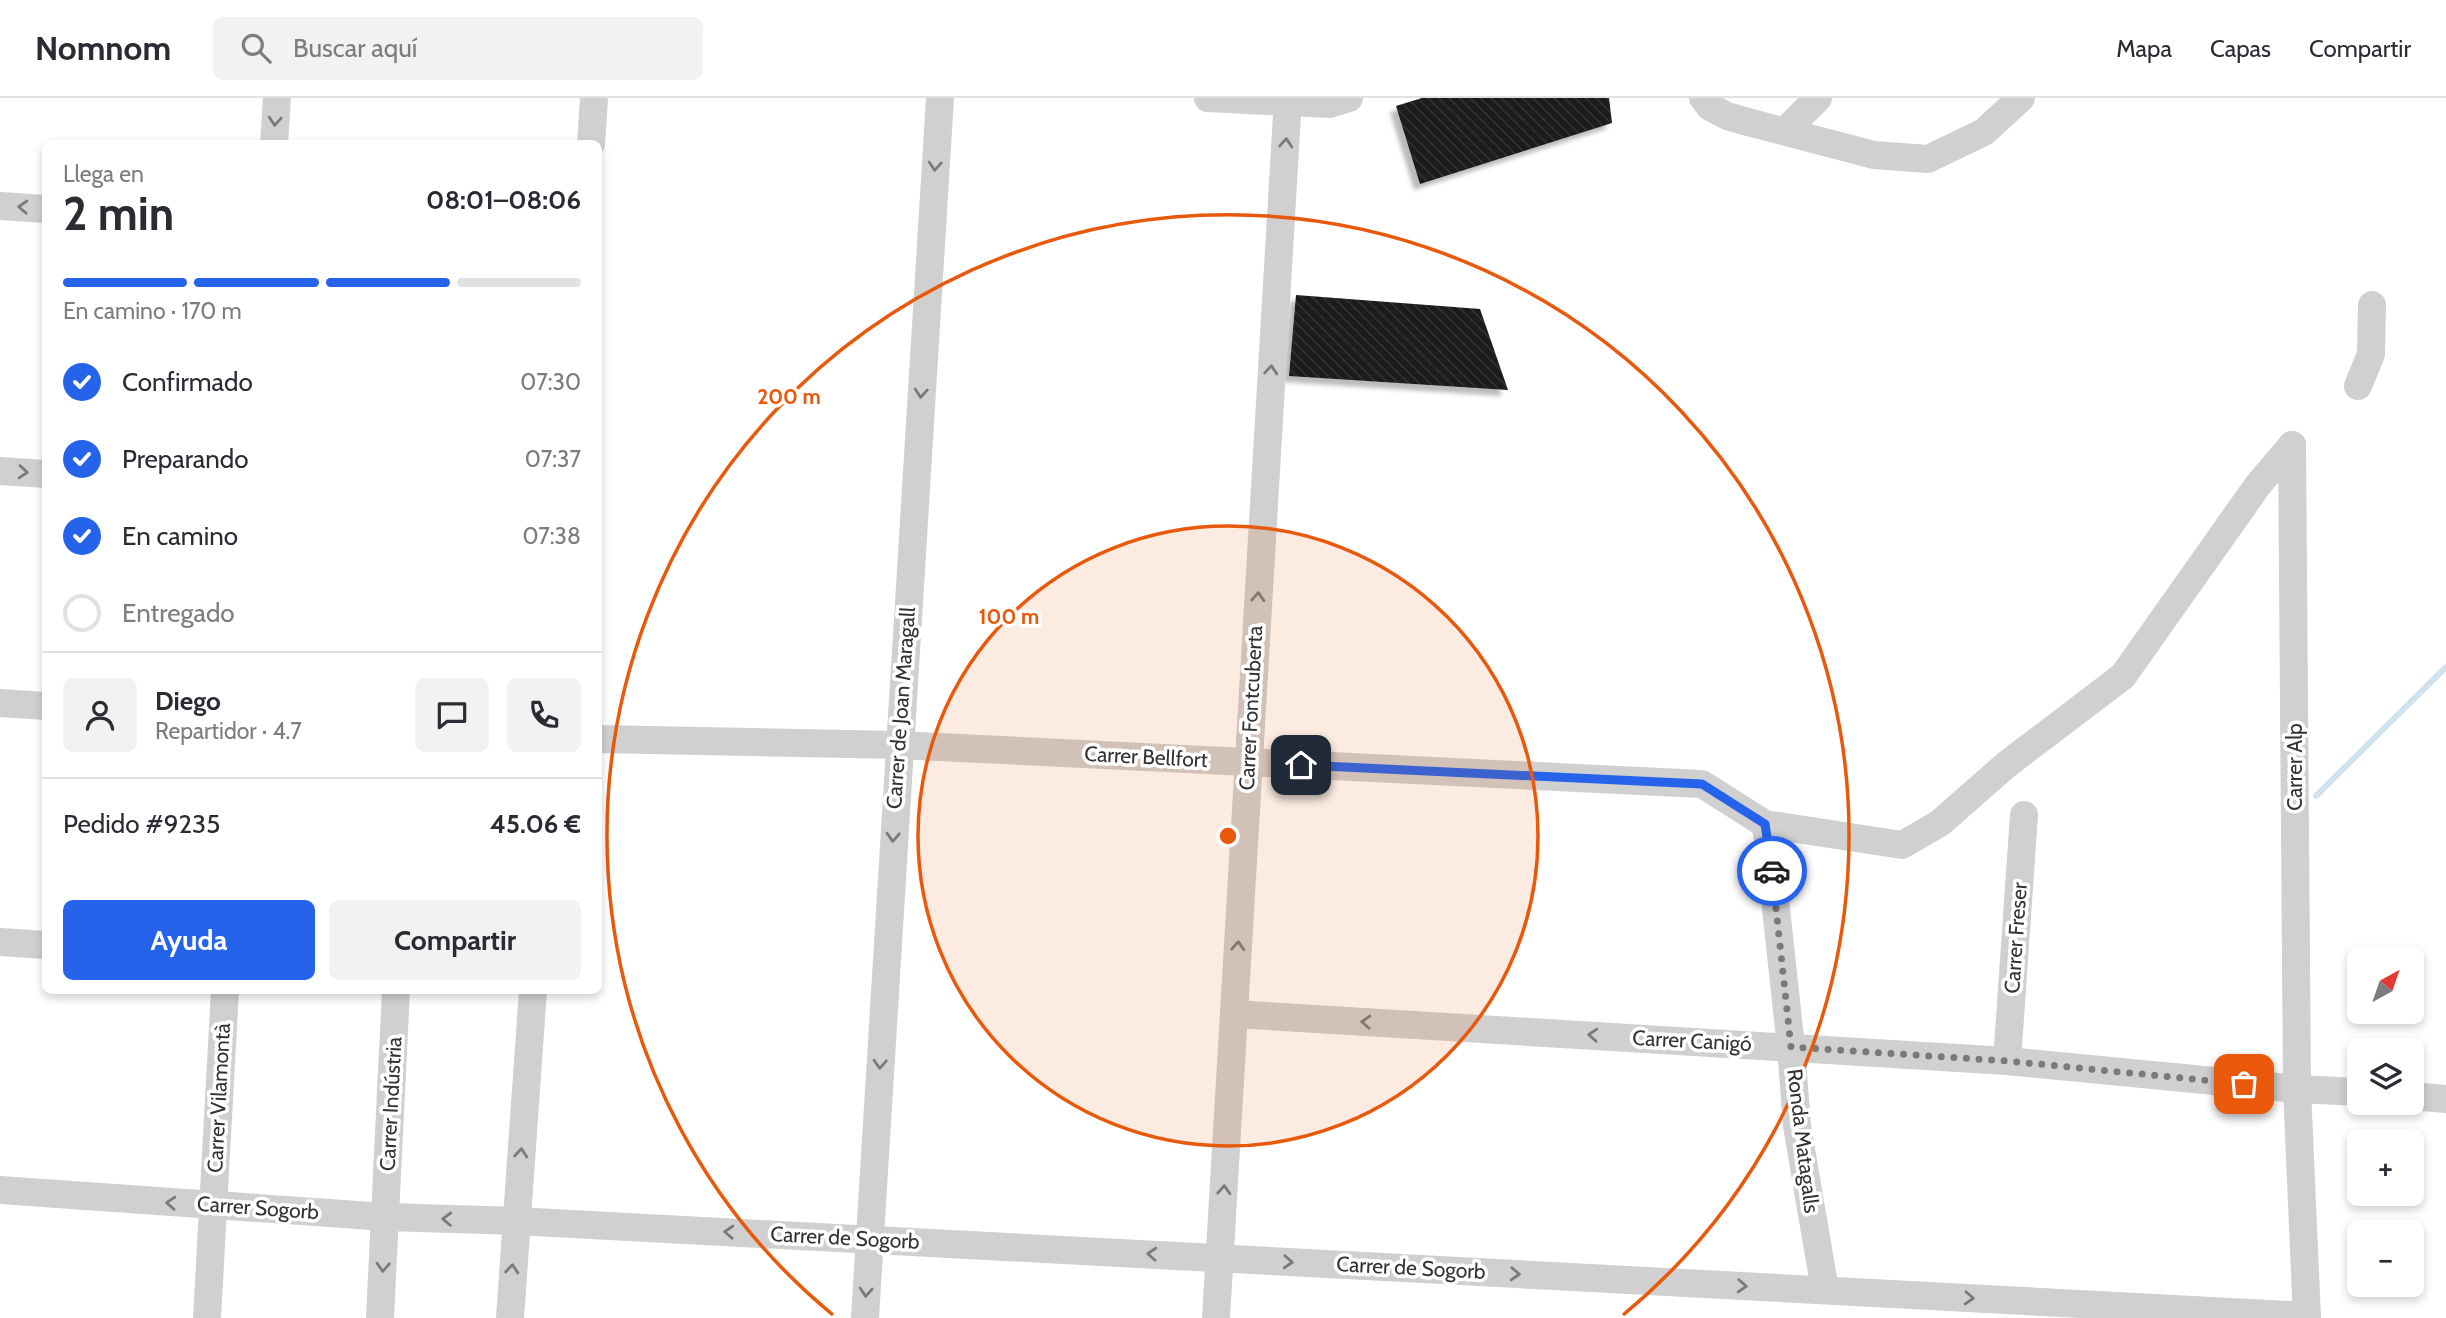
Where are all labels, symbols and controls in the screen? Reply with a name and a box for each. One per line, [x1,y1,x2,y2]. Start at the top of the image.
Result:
search box [213,17,703,80]
text: Nomnom [35,28,171,68]
icon: search [237,29,275,67]
text: Buscar aquí [293,32,417,64]
text: Mapa [2116,34,2172,63]
text: Capas [2210,34,2271,63]
text: Compartir [2309,34,2411,63]
one-way arrow [268,116,283,127]
one-way arrow [1278,137,1293,148]
text: Llega en [63,160,144,188]
one-way arrow [928,161,943,172]
text: 08:01–08:06 [426,184,581,216]
text: 2 min [63,186,174,242]
one-way arrow [17,200,28,215]
text: En camino · 170 m [63,297,242,325]
icon: check [63,363,101,401]
one-way arrow [1263,364,1278,375]
text: Confirmado [122,366,253,398]
text: 07:30 [520,368,581,396]
text: 200 m [757,384,821,409]
one-way arrow [914,388,929,399]
icon: check [63,440,101,478]
text: Preparando [122,443,249,475]
text: 07:37 [525,445,581,473]
one-way arrow [18,465,29,480]
icon: check [63,517,101,555]
text: En camino [122,520,238,552]
text: 07:38 [522,522,581,550]
one-way arrow [1250,591,1265,602]
text: Entregado [122,597,235,629]
text: 100 m [979,604,1039,629]
street label: Carrer de Joan Maragall [881,606,920,810]
street label: Carrer Fontcuberta [1234,625,1267,791]
button: person [63,678,137,752]
button: chat [415,678,489,752]
button: phone [507,678,581,752]
text: Diego [155,685,221,717]
text: Repartidor · 4.7 [155,717,302,745]
street label: Carrer Alp [2282,723,2307,811]
pin [1271,735,1331,795]
street label: Carrer Bellfort [1084,741,1208,772]
icon: home [1282,746,1320,784]
text: Pedido #9235 [63,808,220,840]
text: 45.06 € [490,808,581,840]
centre of rings [1216,824,1240,848]
one-way arrow [886,832,901,843]
courier [1737,836,1807,906]
icon: car [1753,852,1791,890]
street label: Carrer Freser [1999,881,2032,994]
button: Ayuda [63,900,315,980]
button: Compartir [329,900,581,980]
one-way arrow [1230,940,1245,951]
north arrow [2347,947,2424,1024]
map controls [2347,947,2424,1297]
one-way arrow [1361,1015,1372,1030]
street label: Carrer Vilamontà [202,1022,235,1174]
street label: Carrer Canigó [1632,1025,1752,1056]
one-way arrow [1588,1028,1599,1043]
street label: Carrer Indústria [374,1036,407,1172]
button: layers [2347,1038,2424,1115]
pin [2214,1054,2274,1114]
one-way arrow [873,1059,888,1070]
icon: bag [2225,1065,2263,1103]
street label: Ronda Matagalls [1782,1067,1825,1215]
button: + [2347,1129,2424,1206]
one-way arrow [513,1147,528,1158]
one-way arrow [1216,1184,1231,1195]
street label: Carrer Sogorb [196,1191,320,1224]
one-way arrow [166,1195,177,1210]
one-way arrow [442,1211,453,1226]
button: − [2347,1220,2424,1297]
street label: Carrer de Sogorb [770,1221,920,1254]
one-way arrow [723,1225,734,1240]
one-way arrow [1146,1247,1157,1262]
street label: Carrer de Sogorb [1336,1251,1486,1284]
one-way arrow [1283,1254,1294,1269]
one-way arrow [375,1262,390,1273]
one-way arrow [504,1264,519,1275]
one-way arrow [1510,1266,1521,1281]
one-way arrow [1737,1278,1748,1293]
one-way arrow [859,1286,874,1297]
one-way arrow [1964,1290,1975,1305]

